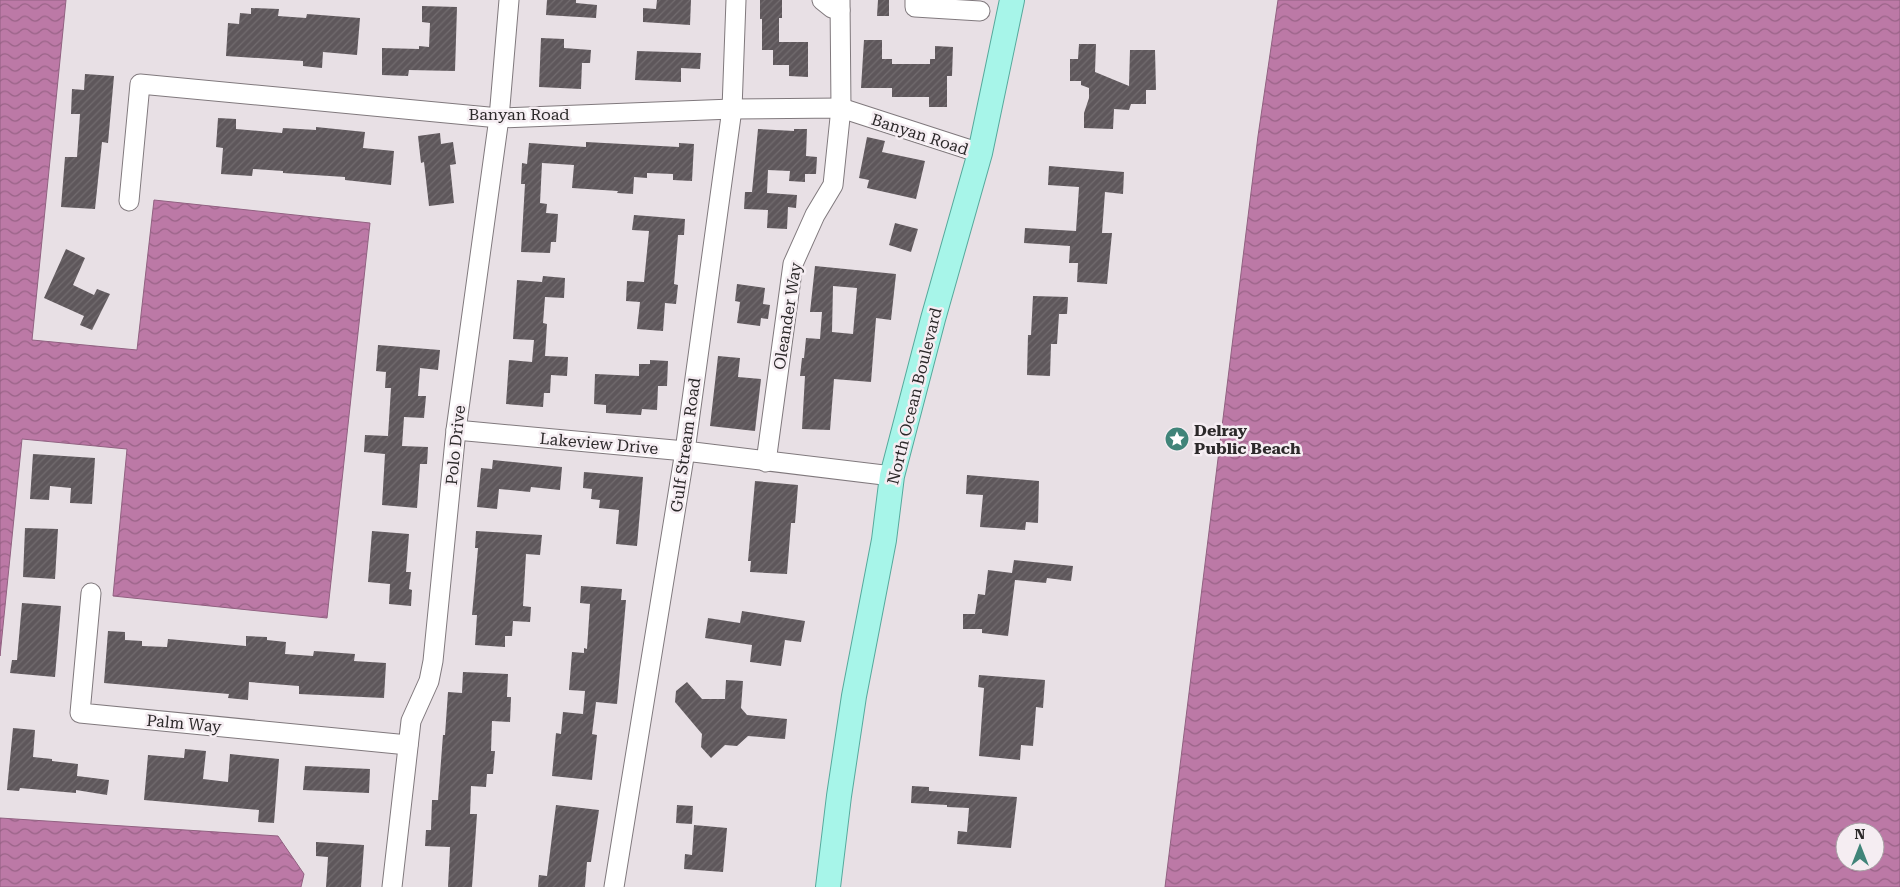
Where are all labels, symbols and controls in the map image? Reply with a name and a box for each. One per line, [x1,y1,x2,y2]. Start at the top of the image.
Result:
street label: Banyan Road [469,105,569,124]
street label: Banyan Road [869,110,971,159]
street label: Oleander Way [770,261,805,371]
street label: North Ocean Boulevard [883,306,946,487]
street label: Gulf Stream Road [667,377,704,514]
street label: Polo Drive [442,404,469,486]
place label: Delray Public Beach [1194,421,1301,458]
place icon: Delray Public Beach [1164,426,1190,452]
street label: Lakeview Drive [539,429,659,458]
street label: Palm Way [146,711,223,736]
north arrow [1835,822,1885,872]
text: N [1855,826,1866,842]

